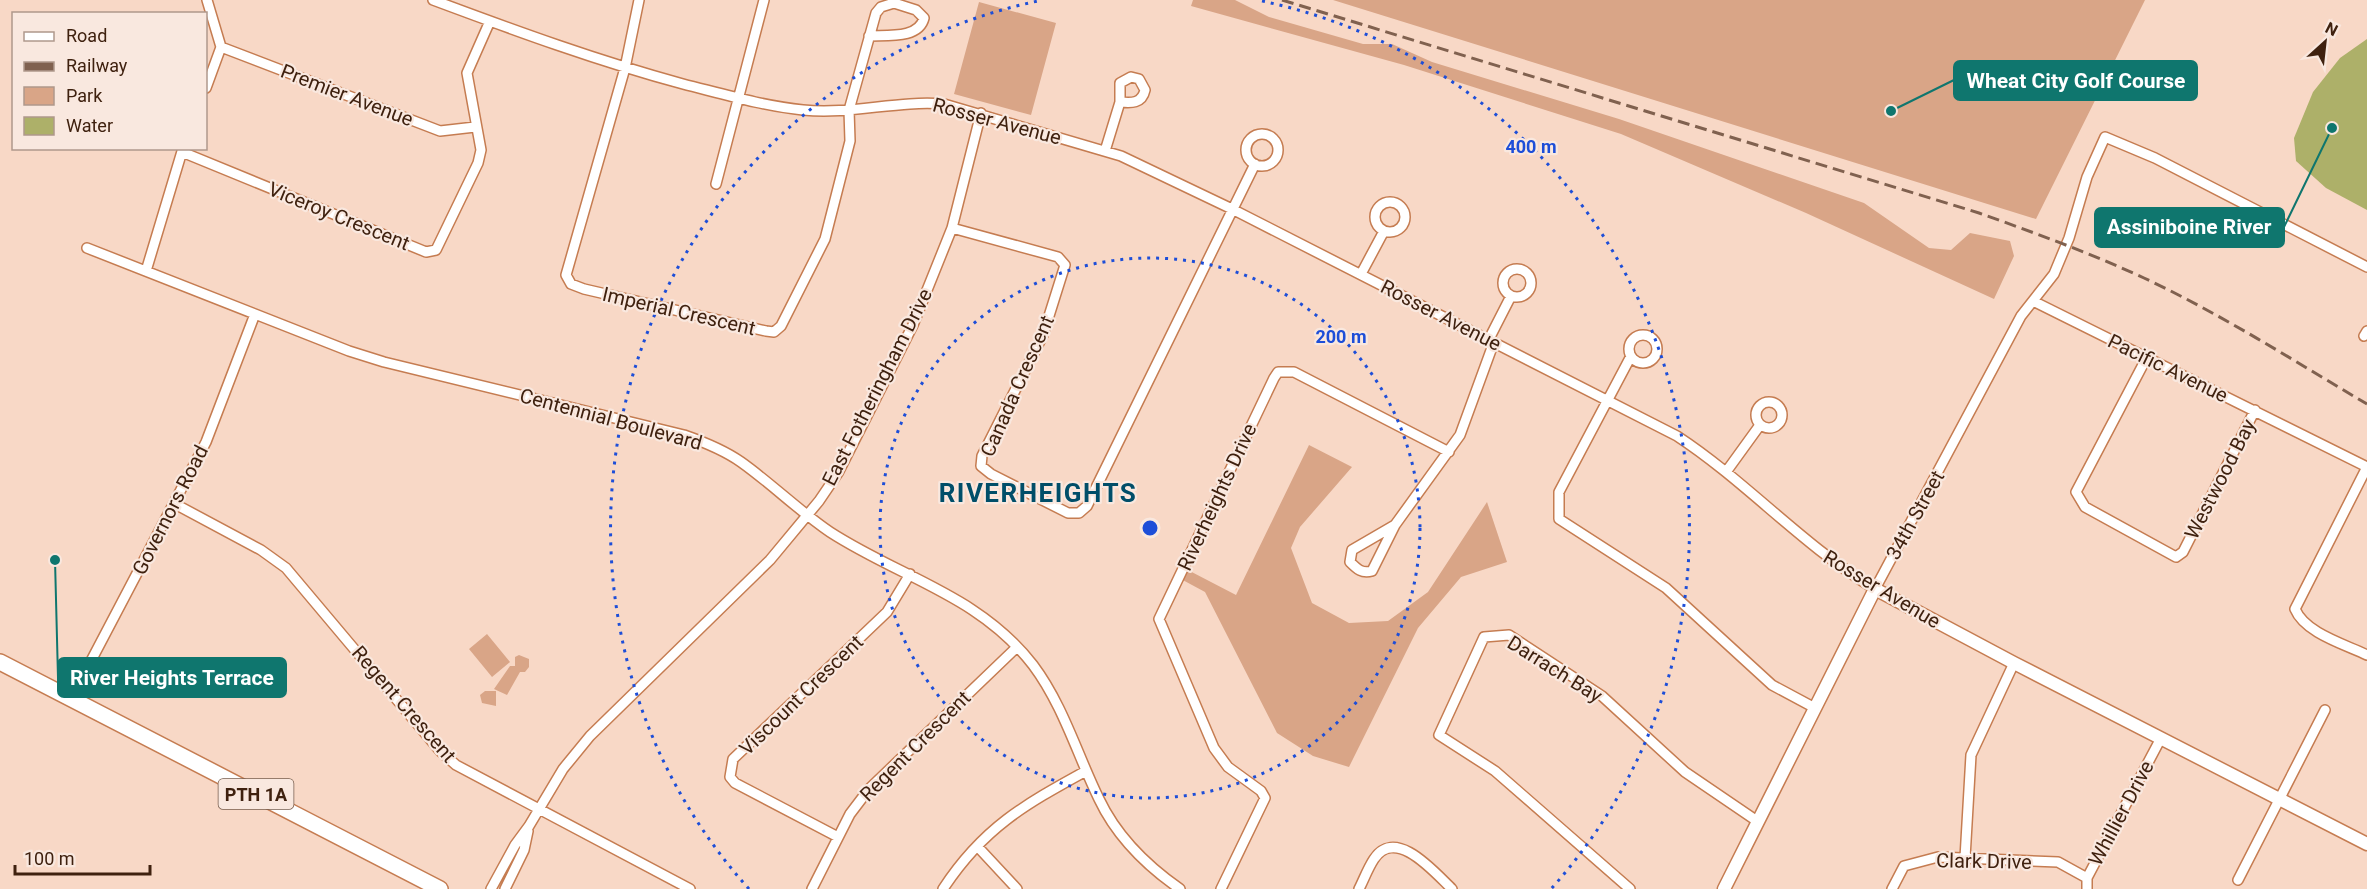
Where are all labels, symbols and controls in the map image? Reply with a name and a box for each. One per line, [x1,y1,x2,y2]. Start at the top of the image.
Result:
legend [12,12,207,150]
north arrow [2295,12,2355,72]
text: N [2322,18,2341,40]
text: Road [66,25,107,46]
text: Railway [66,55,128,76]
street label: Premier Avenue [277,59,417,131]
callout: Wheat City Golf Course [1954,61,2197,100]
text: Wheat City Golf Course [1967,69,2185,93]
text: Park [66,85,103,106]
street label: Rosser Avenue [930,92,1064,150]
text: Water [66,115,113,136]
text: 400 m [1505,136,1557,157]
street label: Viceroy Crescent [265,177,413,255]
callout: Assiniboine River [2095,208,2284,247]
text: Assiniboine River [2107,215,2272,239]
street label: Rosser Avenue [1377,274,1505,356]
street label: Imperial Crescent [600,282,758,340]
street label: East Fotheringham Drive [817,285,937,489]
street label: Canada Crescent [975,312,1059,460]
text: 200 m [1315,326,1367,347]
street label: Pacific Avenue [2104,329,2232,407]
street label: Centennial Boulevard [517,383,705,455]
street label: Westwood Bay [2179,414,2261,543]
street label: Riverheights Drive [1172,420,1262,574]
street label: Governors Road [127,441,213,579]
street label: 34th Street [1881,466,1949,564]
district label: RIVERHEIGHTS [939,478,1137,508]
centre of rings [1140,518,1160,538]
street label: Rosser Avenue [1819,545,1945,633]
street label: Viscount Crescent [734,630,868,760]
street label: Darrach Bay [1503,630,1607,708]
street label: Regent Crescent [347,641,461,767]
callout: River Heights Terrace [58,658,286,697]
text: River Heights Terrace [70,666,274,690]
street label: Regent Crescent [855,686,975,806]
street label: Whillier Drive [2083,756,2159,870]
road number: PTH 1A [218,779,294,809]
scale bar [15,838,150,876]
text: 100 m [24,848,75,869]
street label: Clark Drive [1936,848,2032,874]

